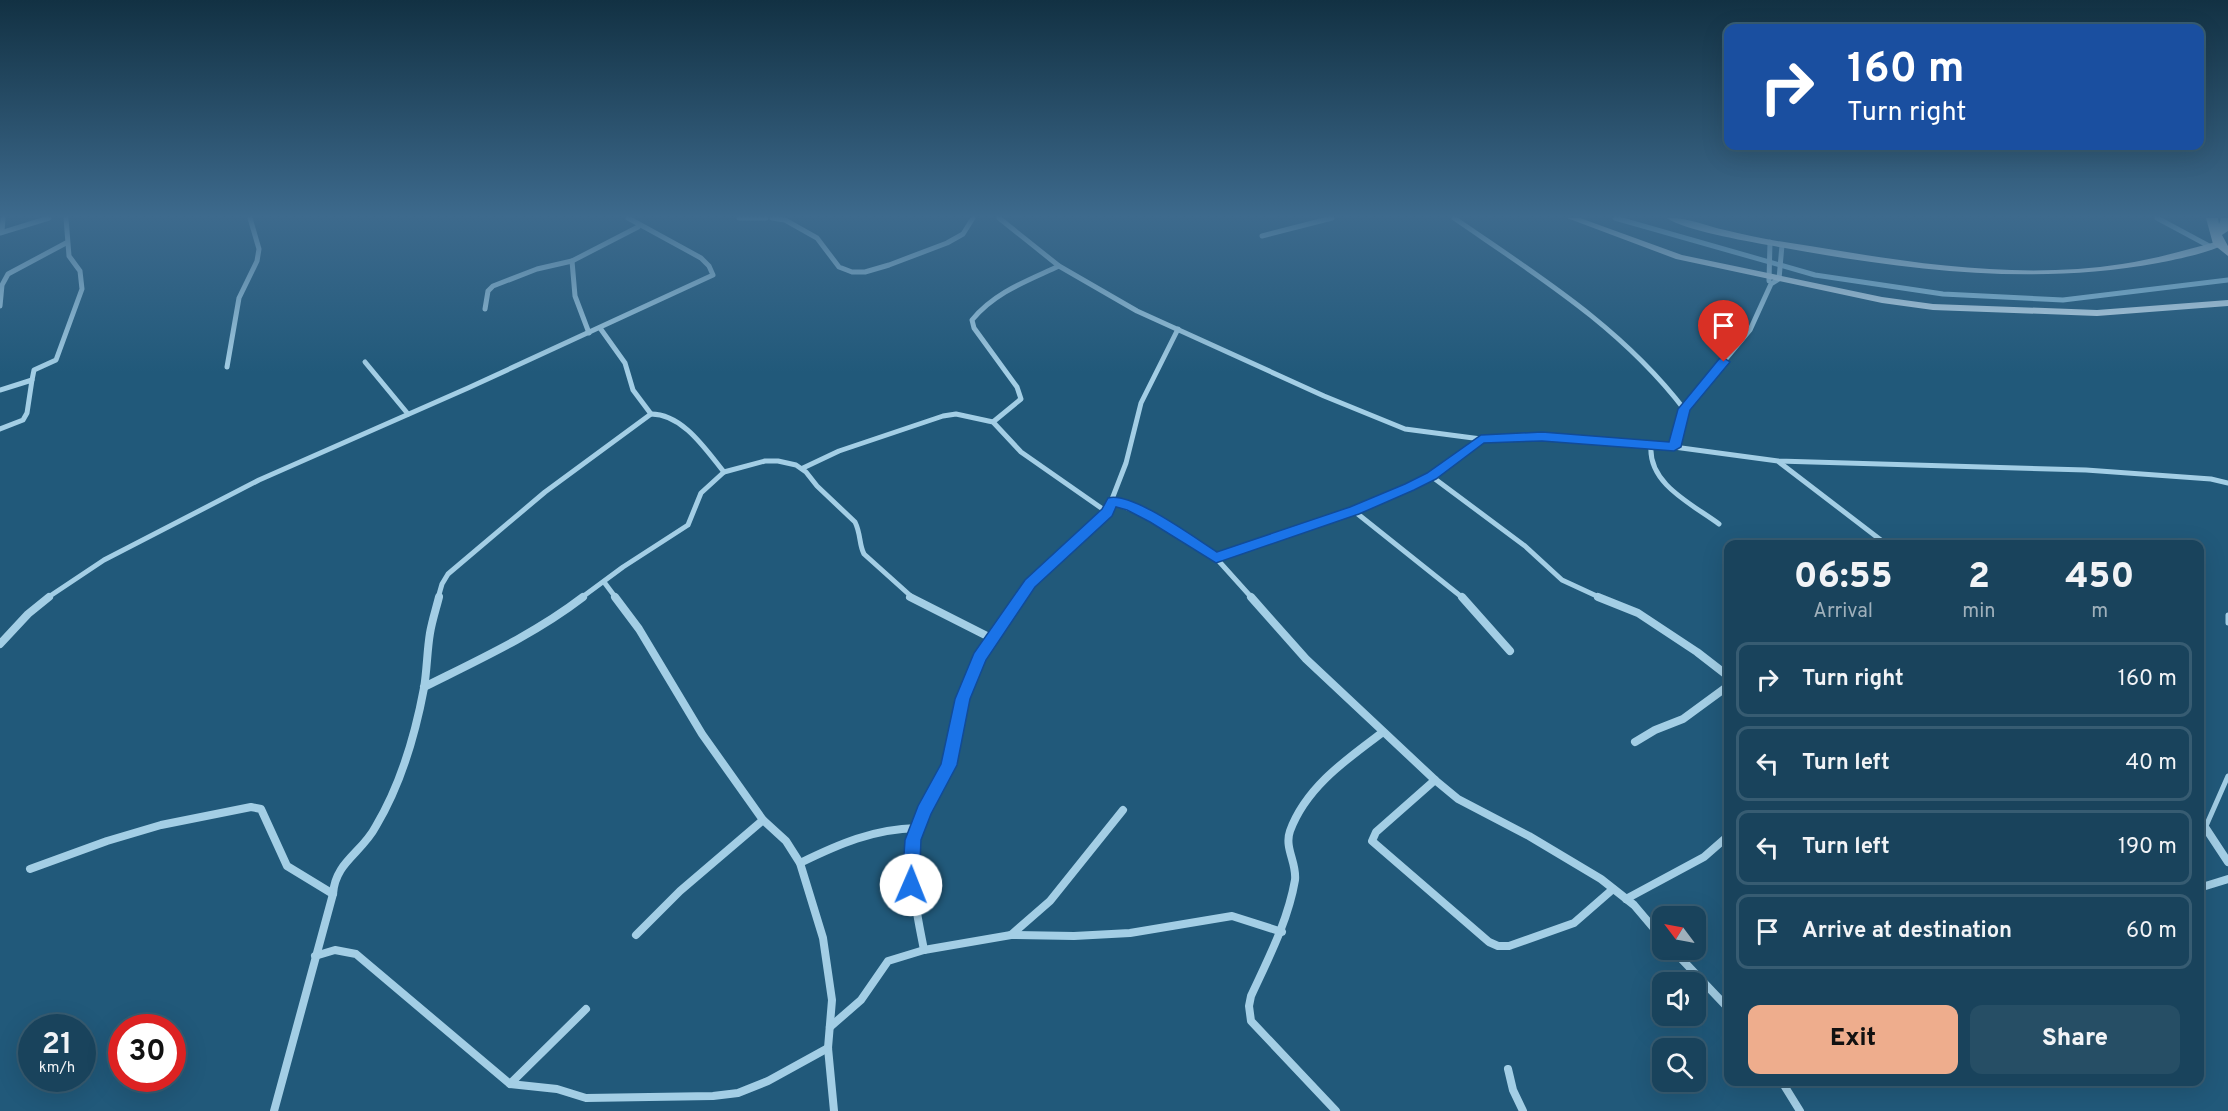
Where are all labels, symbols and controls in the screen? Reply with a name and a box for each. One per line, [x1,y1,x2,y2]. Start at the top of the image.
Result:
text: 160 m [1847,44,1965,97]
icon: right [1748,48,1826,126]
text: Turn right [1847,96,1966,130]
pin [1698,300,1749,362]
icon: arrive [1707,309,1740,342]
text: 06:55 [1794,555,1893,601]
text: 2 [1968,555,1990,601]
text: 450 [2065,555,2134,601]
text: Arrival [1813,599,1873,625]
text: min [1962,599,1996,625]
text: m [2091,599,2108,625]
icon: right [1751,663,1784,696]
text: Turn right [1802,666,1904,693]
text: 160 m [2118,666,2177,693]
icon: left [1751,747,1784,780]
text: Turn left [1802,750,1890,777]
text: 40 m [2125,750,2177,777]
icon: left [1751,831,1784,864]
text: Turn left [1802,834,1890,861]
text: 190 m [2118,834,2177,861]
position arrow [879,853,943,917]
north arrow [1652,906,1706,960]
map controls [1652,906,1706,1092]
icon: arrive [1751,915,1784,948]
text: Arrive at destination [1802,918,2012,945]
text: 60 m [2126,918,2177,945]
button: sound [1652,972,1706,1026]
button: Exit [1748,1005,1958,1074]
button: Share [1970,1005,2180,1074]
speed limit sign: 30 [108,1014,186,1092]
text: 21 [42,1027,72,1064]
button: search [1652,1038,1706,1092]
text: km/h [39,1059,75,1078]

